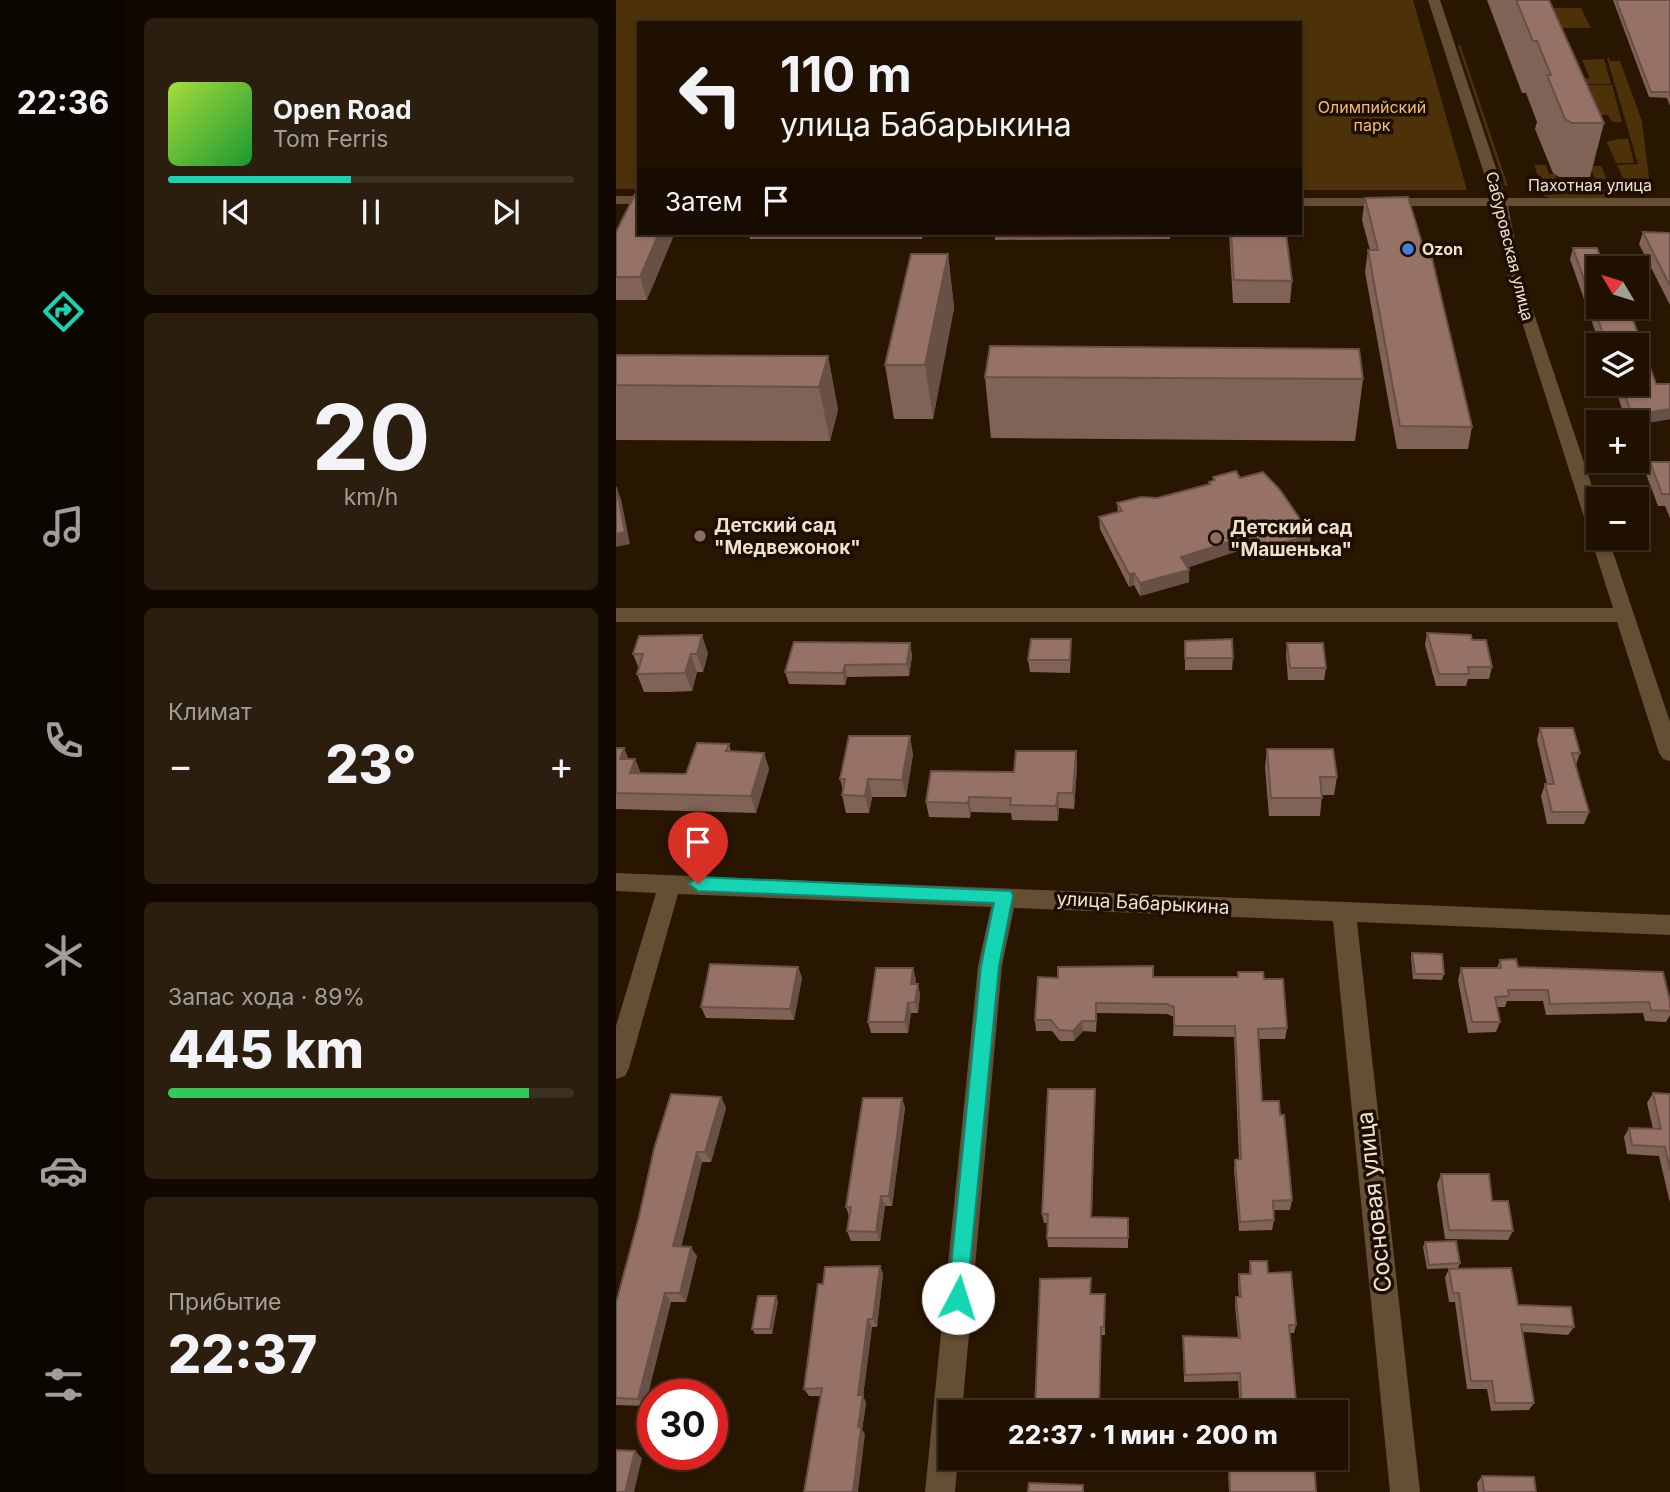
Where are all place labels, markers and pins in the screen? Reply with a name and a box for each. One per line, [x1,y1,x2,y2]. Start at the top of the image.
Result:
place label: Ozon [1422,239,1463,259]
marker: Ozon [1400,241,1416,257]
place label: Детский сад "Медвежонок" [714,514,861,559]
place label: Детский сад "Машенька" [1230,516,1353,561]
marker: Детский сад "Медвежонок" [692,528,708,544]
marker: Детский сад "Машенька" [1208,530,1224,546]
pin [668,812,728,884]

